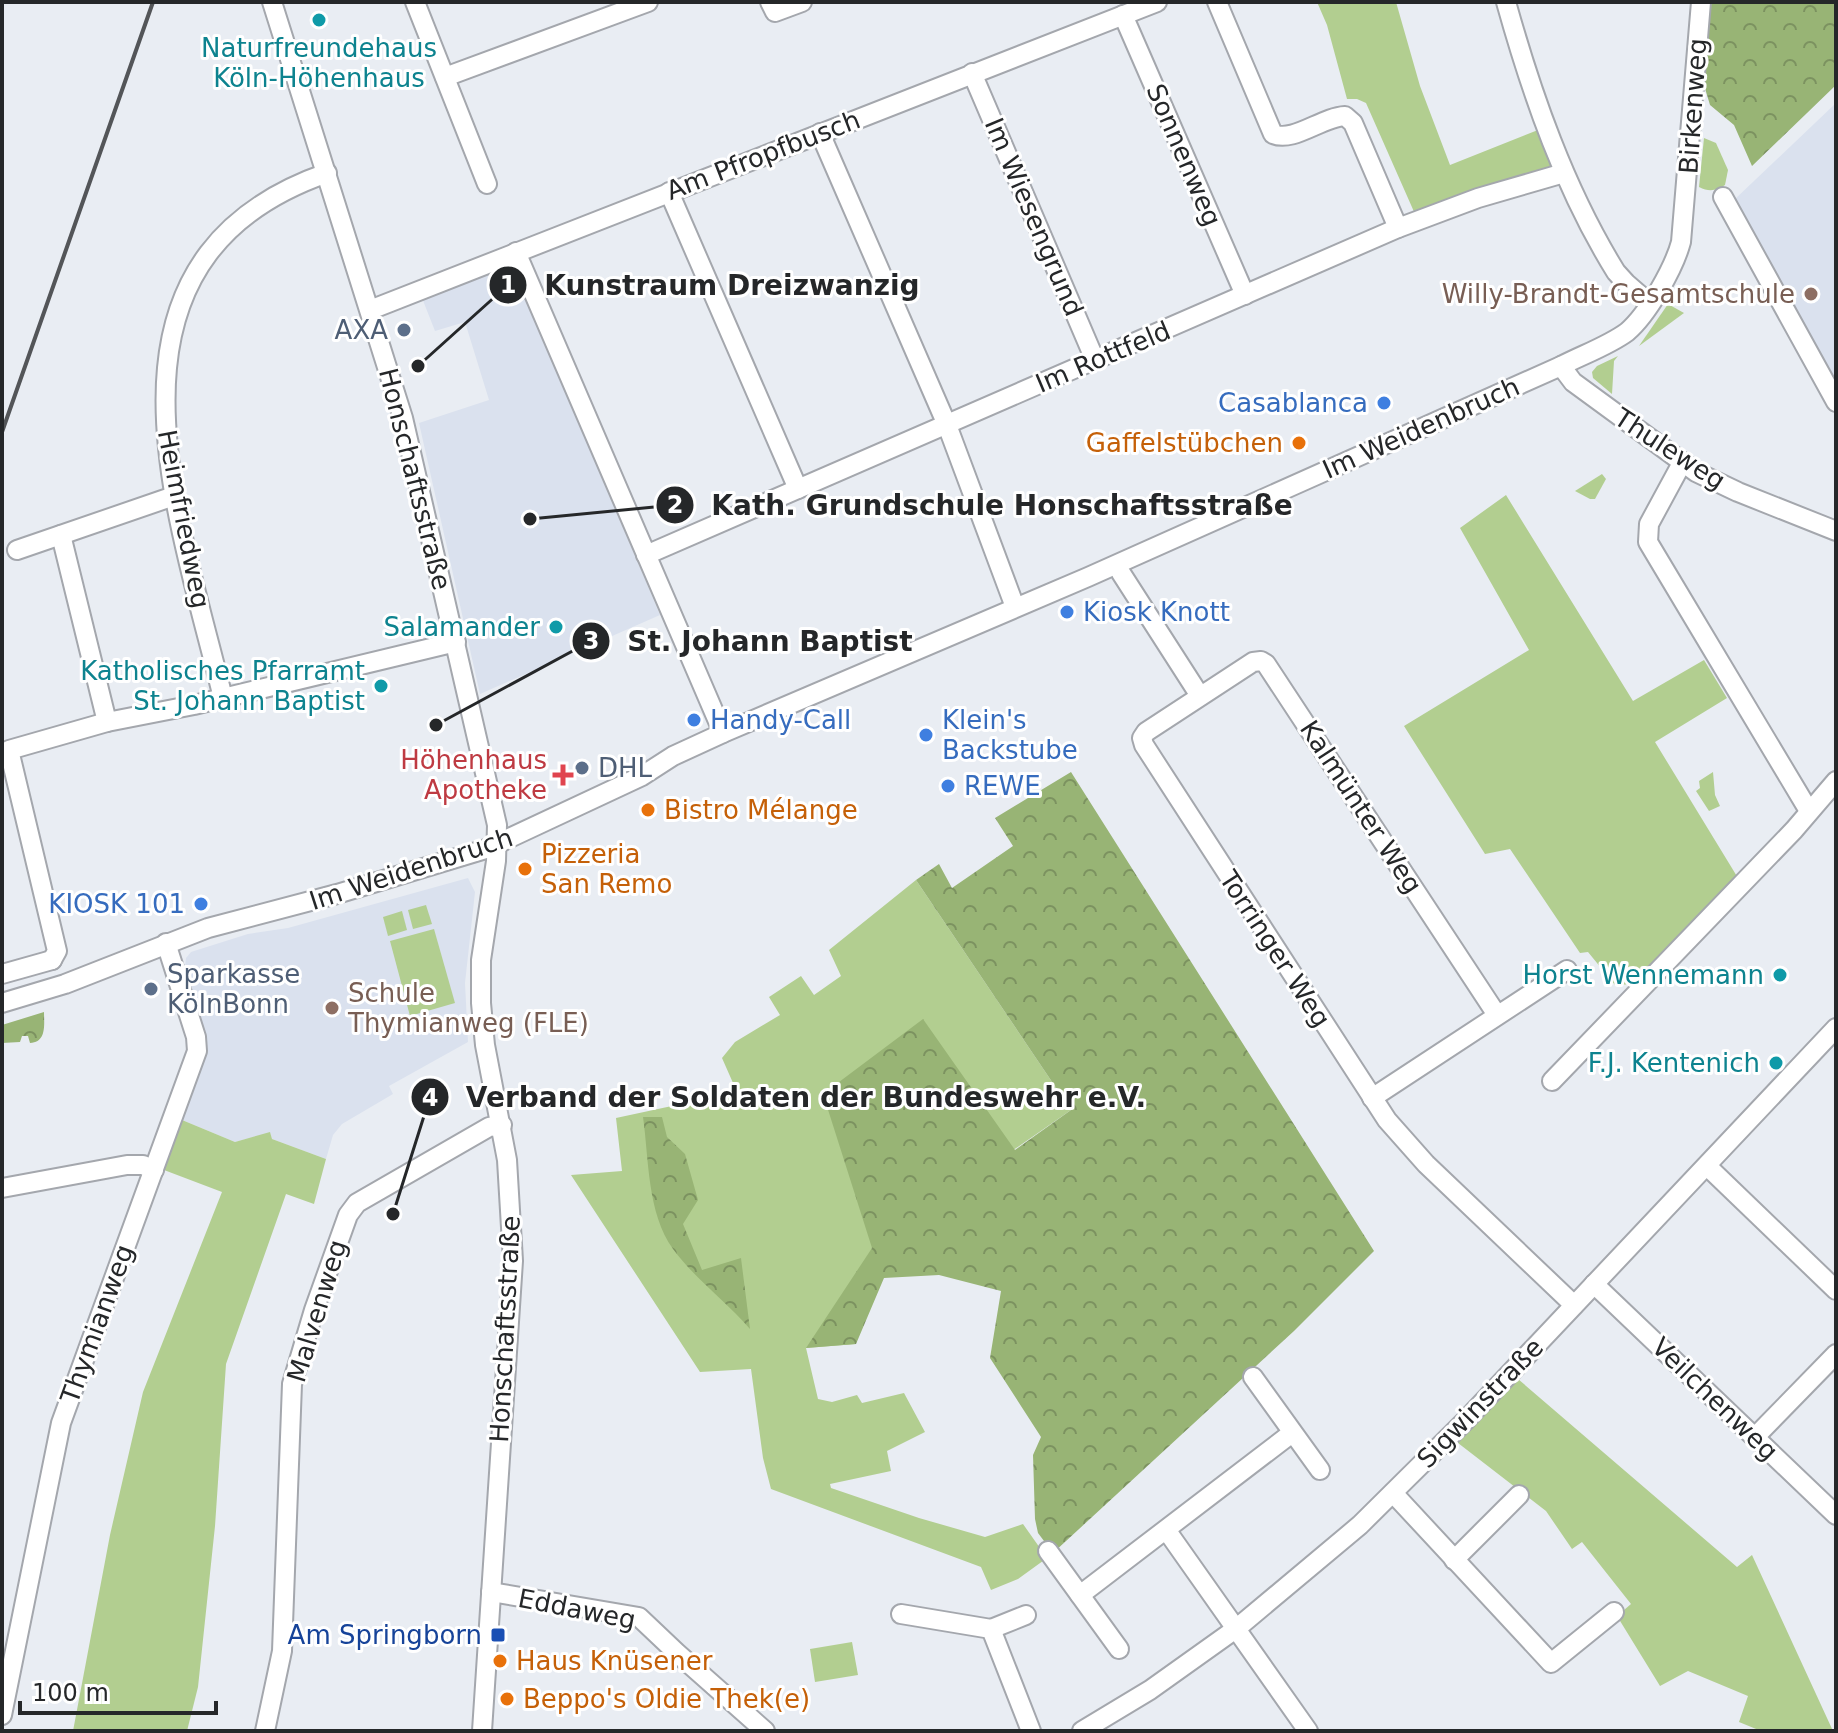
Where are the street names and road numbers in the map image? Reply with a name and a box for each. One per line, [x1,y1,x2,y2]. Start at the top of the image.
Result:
street label: Birkenweg [1673,37,1713,175]
street label: Sonnenweg [1141,79,1227,231]
street label: Am Pfropfbusch [662,104,864,206]
street label: Im Wiesengrund [979,113,1089,321]
street label: Im Rottfeld [1031,315,1175,399]
street label: Honschaftsstraße [373,365,457,593]
street label: Im Weidenbruch [1318,371,1524,485]
street label: Thuleweg [1608,402,1731,496]
street label: Heimfriedweg [152,427,216,611]
street label: Kalmünter Weg [1294,715,1428,899]
street label: Im Weidenbruch [306,822,516,916]
street label: Torringer Weg [1213,864,1337,1033]
street label: Honschaftsstraße [484,1215,526,1443]
street label: Malvenweg [281,1236,353,1386]
street label: Thymianweg [54,1241,140,1408]
street label: Sigwinstraße [1411,1332,1549,1474]
street label: Veilchenweg [1646,1332,1784,1466]
street label: Eddaweg [516,1583,638,1635]

